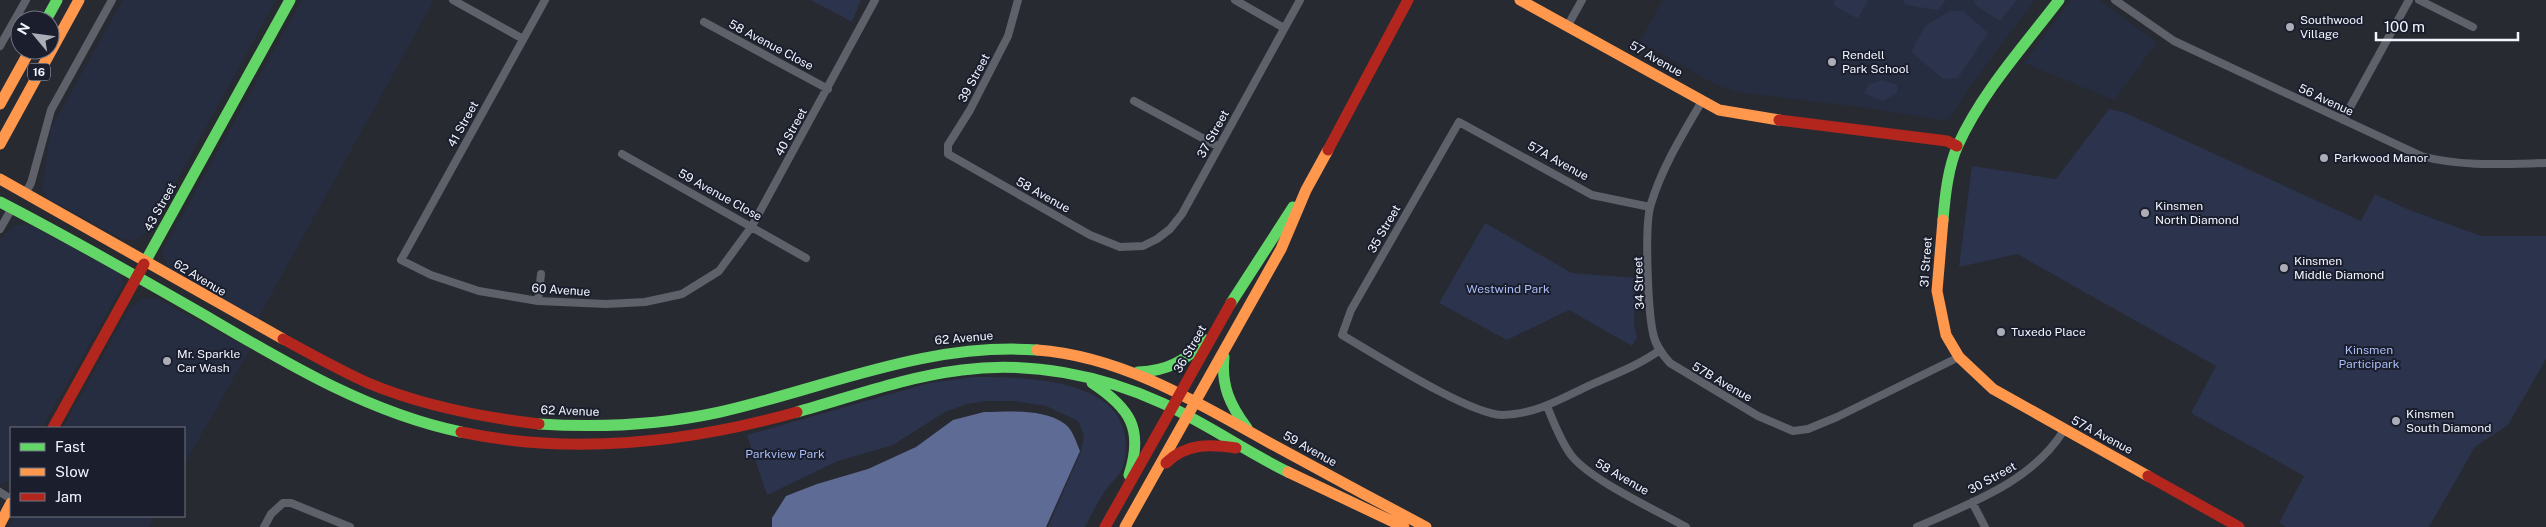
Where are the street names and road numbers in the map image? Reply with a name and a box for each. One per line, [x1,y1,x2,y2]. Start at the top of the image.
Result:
street label: 58 Avenue Close [726,17,816,73]
street label: 57 Avenue [1627,38,1685,80]
street label: 39 Street [955,51,993,105]
road number: 16 [28,64,50,80]
street label: 56 Avenue [2296,81,2356,119]
street label: 41 Street [445,98,481,149]
street label: 40 Street [772,105,810,159]
street label: 37 Street [1194,107,1232,160]
street label: 57A Avenue [1525,139,1591,184]
street label: 59 Avenue Close [676,166,764,224]
street label: 58 Avenue [1014,174,1073,216]
street label: 43 Street [141,180,179,234]
street label: 35 Street [1365,202,1404,256]
street label: 31 Street [1917,236,1935,288]
street label: 34 Street [1631,256,1647,310]
street label: 62 Avenue [171,257,229,299]
street label: 60 Avenue [531,281,591,299]
street label: 36 Street [1171,322,1209,375]
street label: 62 Avenue [934,328,994,348]
street label: 57B Avenue [1689,359,1755,405]
street label: 62 Avenue [540,403,600,419]
street label: 57A Avenue [2069,413,2135,457]
street label: 59 Avenue [1281,429,1340,470]
street label: 58 Avenue [1593,456,1651,498]
street label: 30 Street [1966,459,2019,497]

